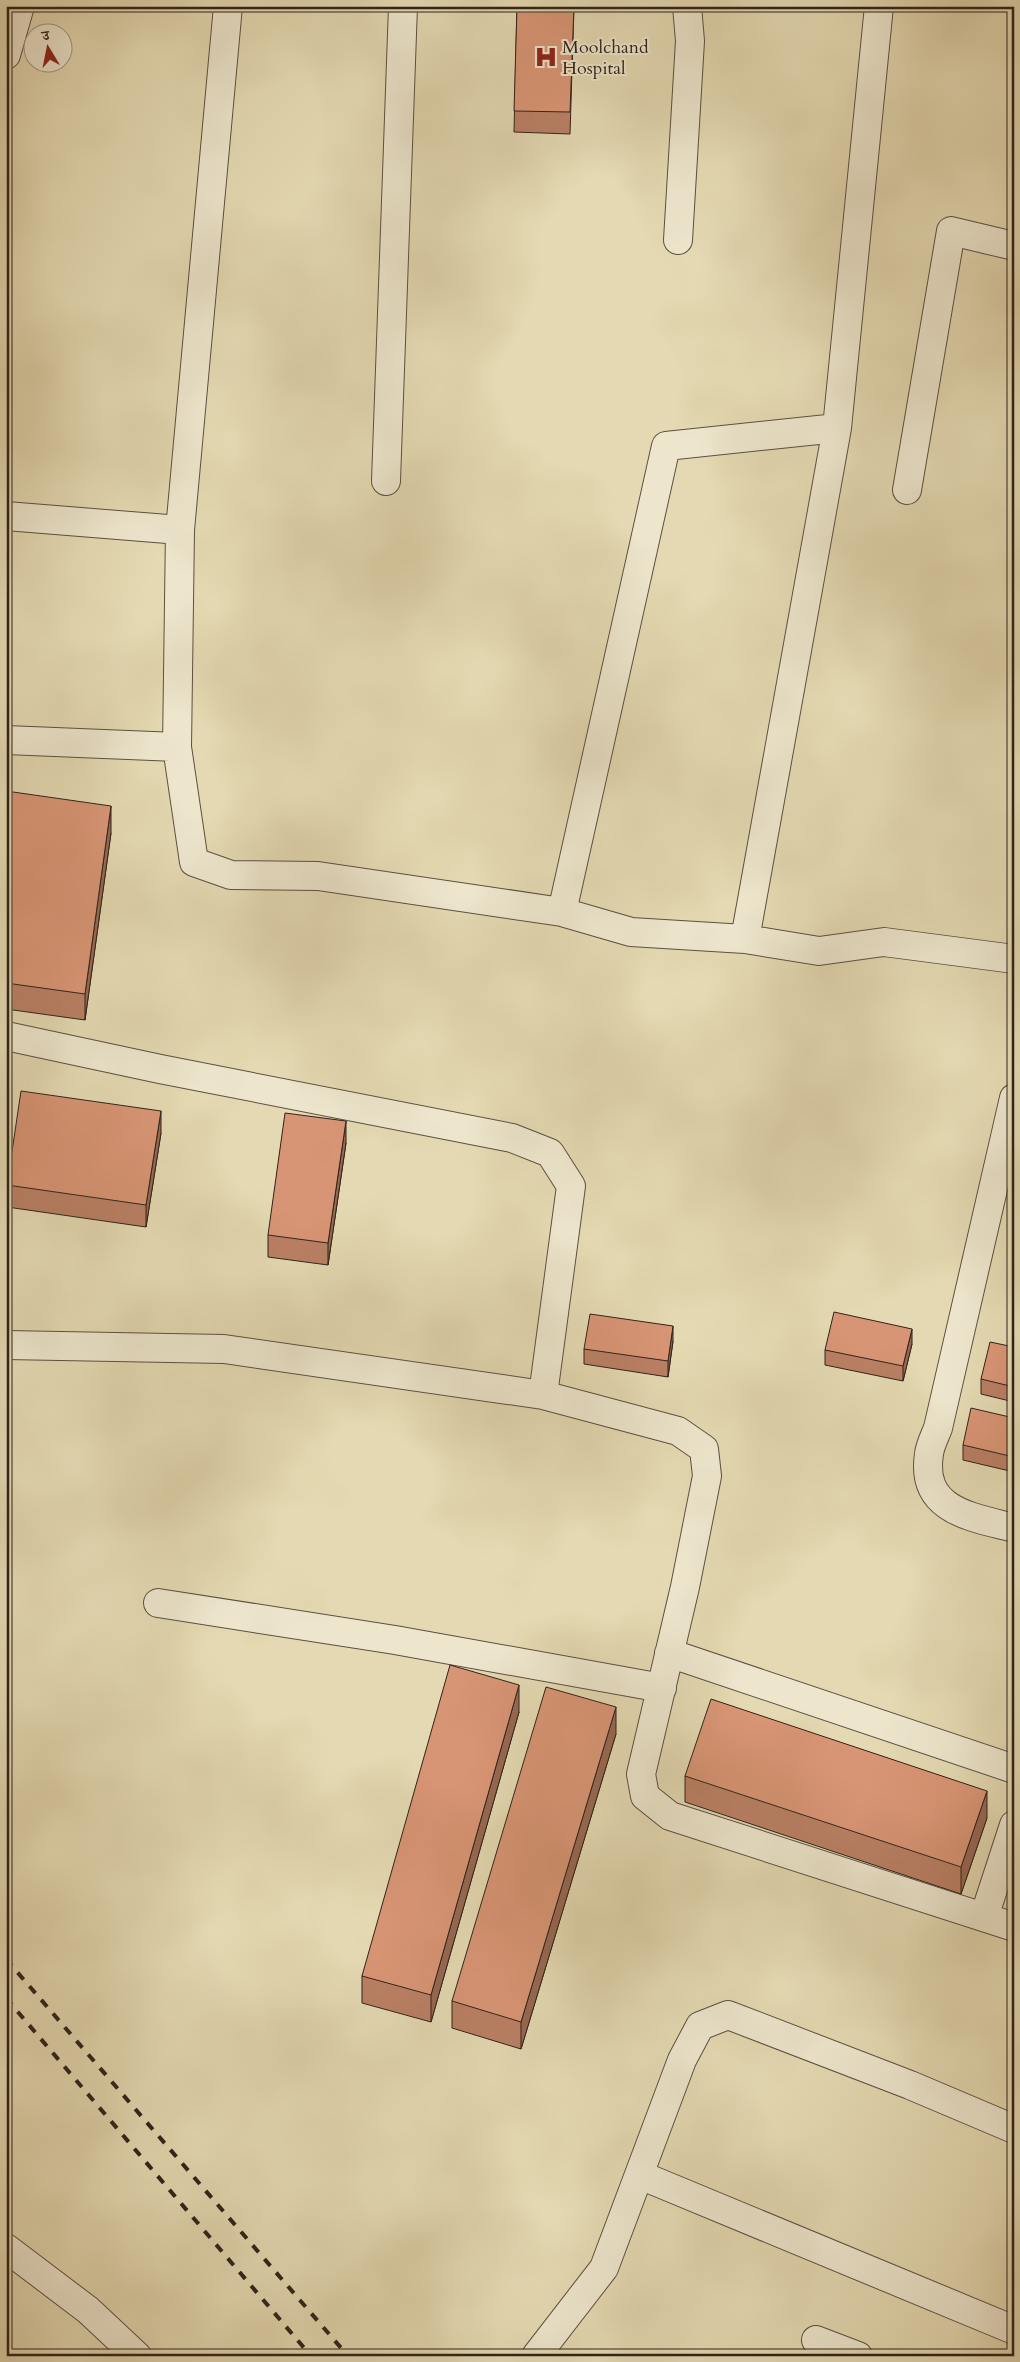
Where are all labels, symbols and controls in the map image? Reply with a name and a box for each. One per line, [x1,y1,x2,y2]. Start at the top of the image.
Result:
north arrow [22,22,72,72]
text: उ [40,26,52,46]
place label: Moolchand Hospital [562,35,649,81]
hospital icon: Moolchand Hospital [533,44,559,70]

